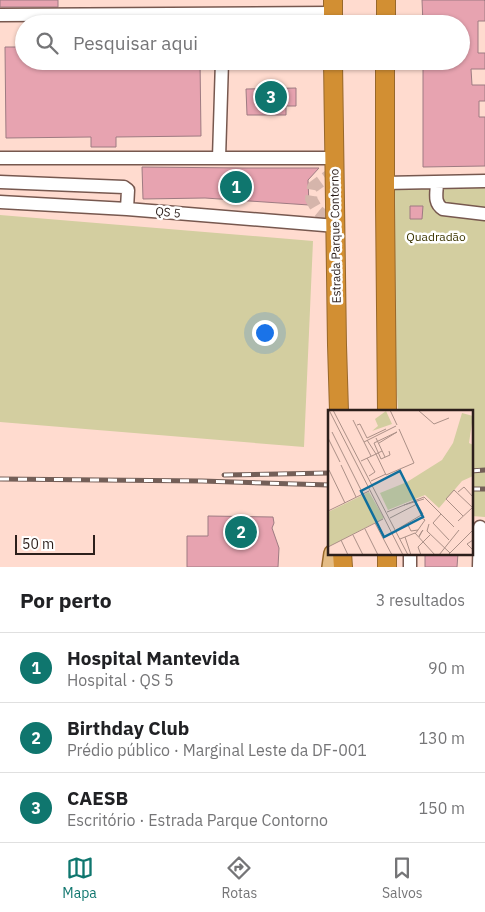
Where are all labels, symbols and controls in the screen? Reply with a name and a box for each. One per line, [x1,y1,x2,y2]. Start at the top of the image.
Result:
search box [15,15,470,70]
icon: search [33,29,61,57]
text: Pesquisar aqui [73,31,198,55]
pin: 3 [255,78,287,116]
pin: 1 [220,168,252,206]
street label: Estrada Parque Contorno [326,168,344,304]
street label: QS 5 [155,203,181,221]
park label: Quadradão [406,229,466,244]
your location [252,320,278,346]
inset map [328,410,472,554]
pin: 2 [225,513,257,551]
scale bar [15,532,95,555]
text: 50 m [22,535,54,553]
text: Por perto [20,586,112,614]
text: 3 resultados [376,590,465,610]
text: Hospital Mantevida [67,646,240,670]
text: 1 [31,658,41,678]
text: 90 m [428,658,465,678]
text: Hospital · QS 5 [67,670,174,690]
text: Birthday Club [67,716,189,740]
text: 2 [31,728,41,748]
text: 130 m [418,728,465,748]
text: Prédio público · Marginal Leste da DF-001 [67,740,367,760]
text: CAESB [67,786,128,810]
text: 3 [31,798,41,818]
text: 150 m [418,798,465,818]
text: Escritório · Estrada Parque Contorno [67,810,328,830]
tab: Mapa [62,854,97,902]
tab: Rotas [221,854,257,902]
tab: Salvos [382,854,423,902]

